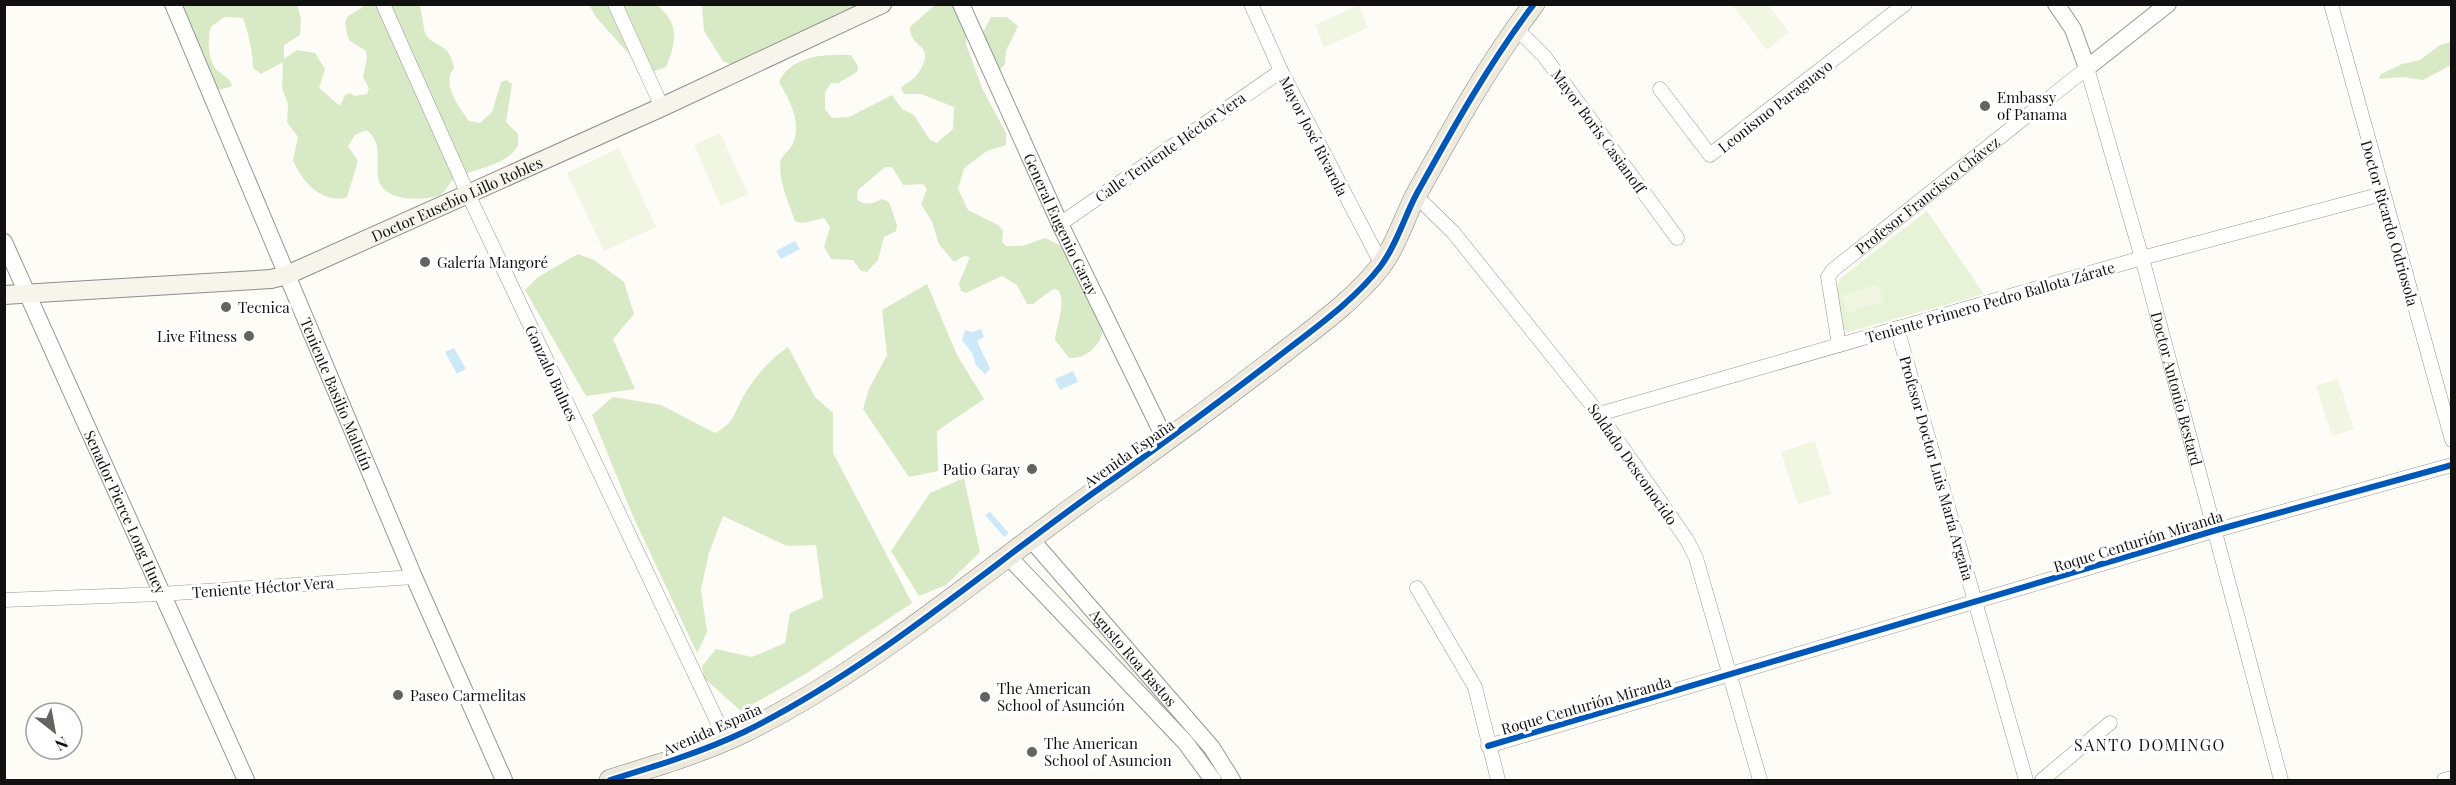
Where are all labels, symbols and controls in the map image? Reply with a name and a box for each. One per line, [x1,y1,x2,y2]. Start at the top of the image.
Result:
street label: Leonismo Paraguayo [1714,55,1836,157]
street label: Mayor Boris Casianoff [1547,65,1651,198]
street label: Mayor José Rivarola [1275,73,1353,200]
street label: Calle Teniente Héctor Vera [1091,87,1250,207]
place label: Embassy of Panama [1997,87,2068,124]
marker: Embassy of Panama [1978,99,1992,113]
street label: Profesor Francisco Chávez [1851,132,2003,258]
street label: Doctor Ricardo Odriosola [2357,138,2423,309]
street label: General Eugenio Garay [1019,150,1104,299]
street label: Doctor Eusebio Lillo Robles [368,152,545,246]
place label: Galería Mangoré [437,252,548,272]
marker: Galería Mangoré [418,255,432,269]
street label: Teniente Primero Pedro Ballota Zárate [1863,257,2117,347]
place label: Tecnica [238,297,290,317]
marker: Tecnica [219,300,233,314]
street label: Doctor Antonio Bestard [2147,309,2207,468]
street label: Teniente Basilio Malutín [296,315,378,473]
street label: Gonzalo Bulnes [521,322,583,424]
place label: Live Fitness [157,326,237,346]
marker: Live Fitness [242,329,256,343]
street label: Profesor Doctor Luis María Argaña [1895,353,1979,583]
street label: Soldado Desconocido [1584,399,1682,529]
street label: Avenida España [1079,414,1178,492]
street label: Senador Pierce Long Huey [80,427,171,597]
place label: Patio Garay [943,459,1020,479]
marker: Patio Garay [1025,462,1039,476]
street label: Roque Centurión Miranda [2051,506,2226,576]
street label: Teniente Héctor Vera [191,572,335,602]
street label: Agusto Roa Bastos [1085,604,1181,710]
street label: Roque Centurión Miranda [1499,671,1674,739]
place label: The American School of Asunción [997,678,1125,715]
place label: Paseo Carmelitas [410,685,526,705]
marker: Paseo Carmelitas [391,688,405,702]
marker: The American School of Asunción [978,690,992,704]
street label: Avenida España [659,698,765,760]
north arrow [24,701,84,761]
text: N [51,732,72,756]
place label: The American School of Asuncion [1044,733,1172,770]
district label: SANTO DOMINGO [2074,734,2226,755]
marker: The American School of Asuncion [1025,745,1039,759]

